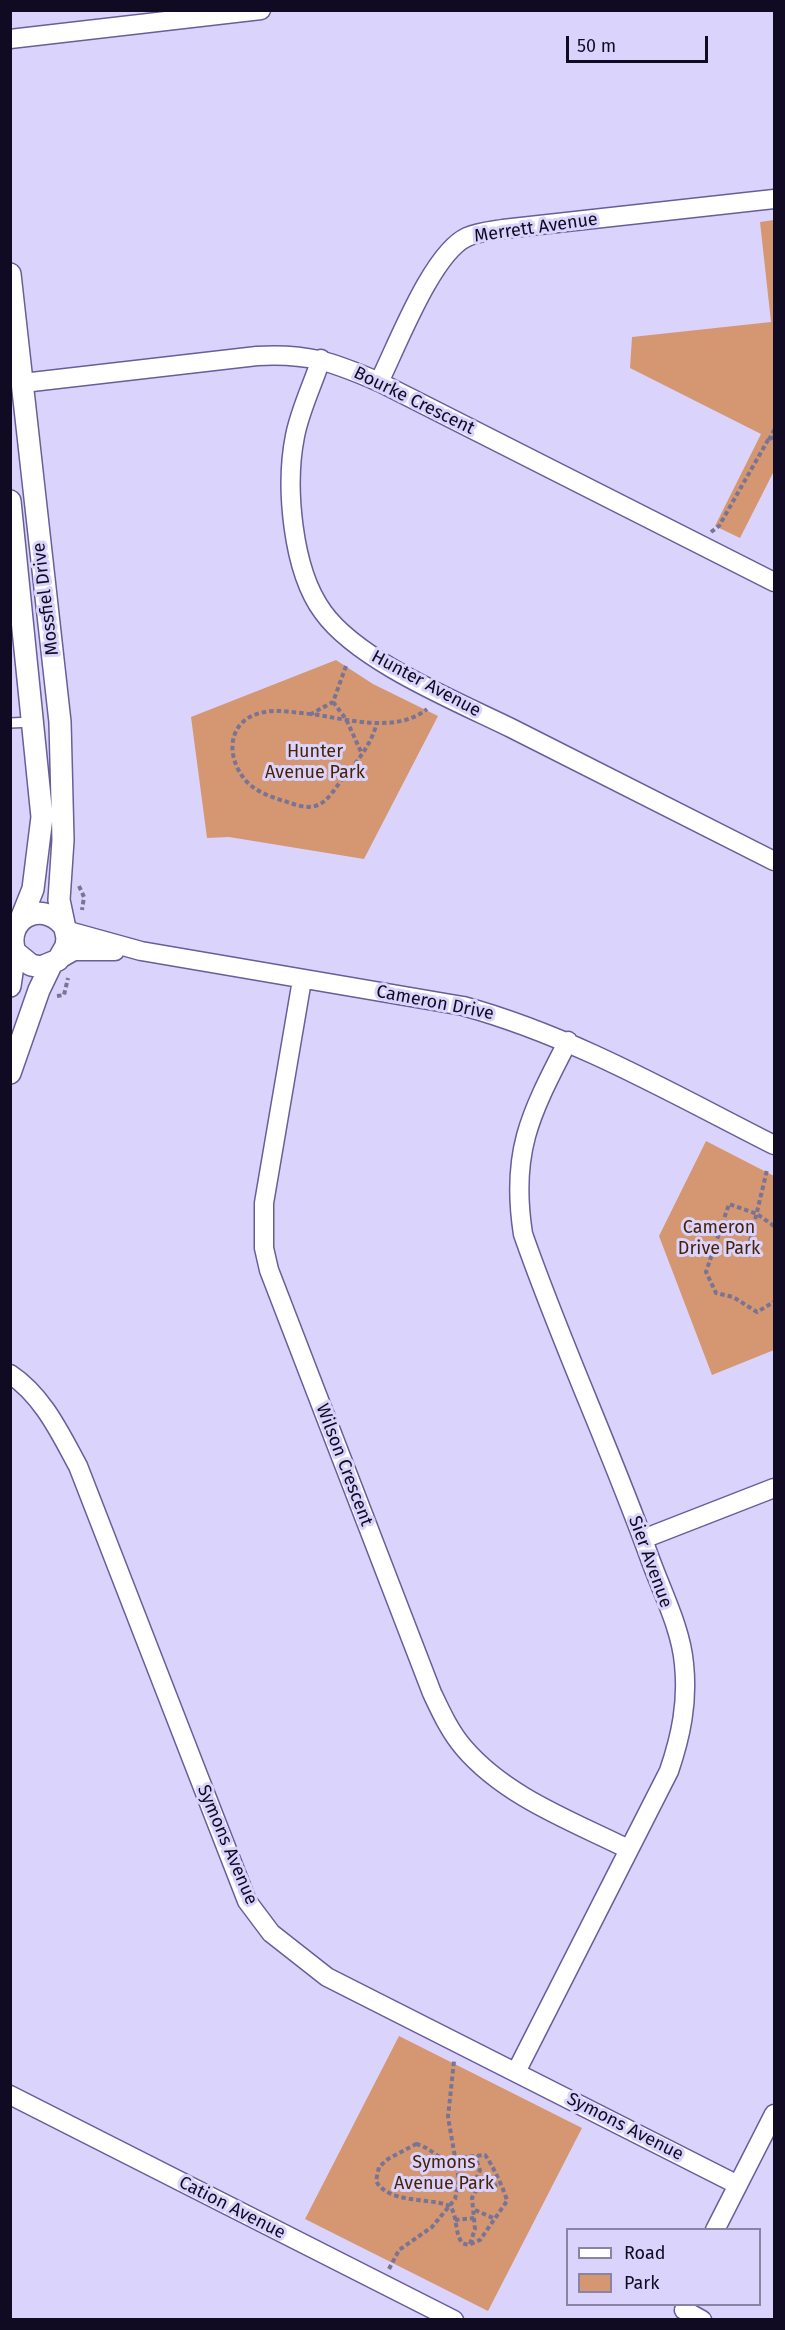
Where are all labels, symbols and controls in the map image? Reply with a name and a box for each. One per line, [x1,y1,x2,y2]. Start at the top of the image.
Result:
scale bar [569,24,712,62]
text: 50 m [577,35,616,57]
street label: Merrett Avenue [473,209,599,247]
street label: Bourke Crescent [350,362,478,440]
street label: Mossfiel Drive [28,541,64,657]
street label: Hunter Avenue [368,646,484,722]
park label: Hunter Avenue Park [265,741,365,783]
street label: Cameron Drive [374,981,496,1025]
park label: Cameron Drive Park [678,1217,760,1260]
street label: Wilson Crescent [311,1401,377,1529]
street label: Sier Avenue [623,1513,677,1611]
street label: Symons Avenue [192,1782,262,1908]
street label: Symons Avenue [563,2088,687,2166]
park label: Symons Avenue Park [394,2152,494,2194]
street label: Cation Avenue [175,2172,289,2244]
legend [566,2228,761,2306]
text: Road [624,2242,666,2264]
text: Park [624,2272,659,2294]

